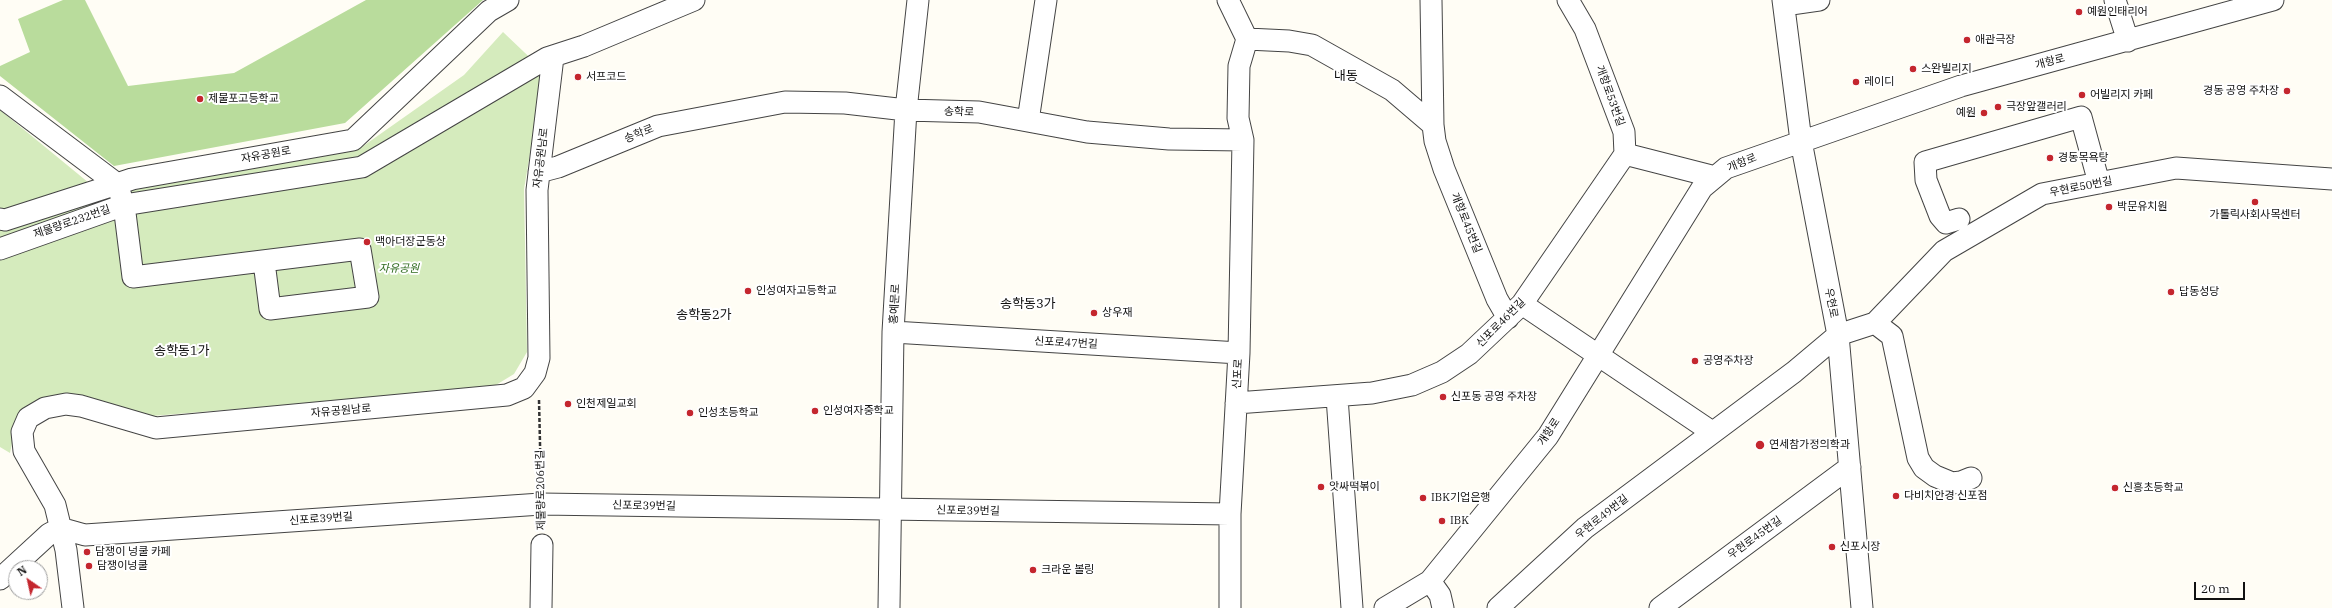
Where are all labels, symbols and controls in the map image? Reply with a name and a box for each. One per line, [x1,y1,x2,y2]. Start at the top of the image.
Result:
place label: 예원인태리어 [2087,5,2148,19]
marker: 예원인태리어 [2074,7,2084,17]
place label: 애관극장 [1975,33,2015,47]
marker: 애관극장 [1962,35,1972,45]
street label: 개항로 [2034,52,2066,72]
place label: 스완빌리지 [1921,62,1972,76]
street label: 개항로53번길 [1593,64,1627,128]
marker: 스완빌리지 [1908,64,1918,74]
district label: 내동 [1334,68,1358,84]
place label: 서프코드 [586,70,626,84]
marker: 서프코드 [573,72,583,82]
place label: 레이디 [1864,75,1894,89]
marker: 레이디 [1851,77,1861,87]
place label: 경동 공영 주차장 [2203,84,2279,98]
marker: 경동 공영 주차장 [2282,86,2292,96]
place label: 어빌리지 카페 [2090,88,2153,102]
marker: 어빌리지 카페 [2077,90,2087,100]
place label: 제물포고등학교 [208,92,279,106]
marker: 제물포고등학교 [195,94,205,104]
place label: 극장앞갤러리 [2006,100,2067,114]
marker: 극장앞갤러리 [1993,102,2003,112]
street label: 송학로 [944,105,974,119]
place label: 예원 [1956,106,1976,120]
marker: 예원 [1979,108,1989,118]
street label: 송학로 [622,122,656,146]
street label: 자유공원남로 [531,127,551,189]
street label: 자유공원로 [240,144,292,166]
street label: 개항로 [1725,151,1759,175]
place label: 경동목욕탕 [2058,151,2109,165]
marker: 경동목욕탕 [2045,153,2055,163]
street label: 우현로50번길 [2048,174,2114,200]
street label: 개항로45번길 [1448,191,1484,255]
marker: 가톨릭사회사목센터 [2250,197,2260,207]
place label: 박문유치원 [2117,200,2168,214]
marker: 박문유치원 [2104,202,2114,212]
street label: 제물량로232번길 [32,203,112,241]
place label: 가톨릭사회사목센터 [2209,208,2301,222]
place label: 맥아더장군동상 [375,235,446,249]
marker: 맥아더장군동상 [362,237,372,247]
park label: 자유공원 [379,262,419,276]
street label: 홍예문로 [887,283,903,325]
place label: 인성여자고등학교 [756,284,837,298]
place label: 답동성당 [2179,285,2219,299]
marker: 인성여자고등학교 [743,286,753,296]
street label: 우현로 [1822,287,1840,319]
marker: 답동성당 [2166,287,2176,297]
district label: 송학동3가 [1000,296,1056,312]
street label: 신포로46번길 [1474,296,1528,350]
place label: 상우재 [1102,306,1132,320]
district label: 송학동2가 [676,307,732,323]
marker: 상우재 [1089,308,1099,318]
street label: 신포로47번길 [1034,335,1098,351]
district label: 송학동1가 [154,343,210,359]
place label: 공영주차장 [1703,354,1754,368]
marker: 공영주차장 [1690,356,1700,366]
street label: 신포로 [1231,358,1245,390]
place label: 신포동 공영 주차장 [1451,390,1537,404]
marker: 신포동 공영 주차장 [1438,392,1448,402]
place label: 인천제일교회 [576,397,637,411]
marker: 인천제일교회 [563,399,573,409]
street label: 자유공원남로 [310,402,372,420]
place label: 인성여자중학교 [823,404,894,418]
place label: 인성초등학교 [698,406,759,420]
marker: 인성여자중학교 [810,406,820,416]
marker: 인성초등학교 [685,408,695,418]
street label: 개항로 [1535,416,1563,448]
place label: 연세참가정의학과 [1769,438,1850,452]
marker: 연세참가정의학과 [1754,439,1766,451]
street label: 제물량로206번길 [534,450,548,530]
place label: 앗싸떡볶이 [1329,480,1380,494]
place label: 신흥초등학교 [2123,481,2184,495]
marker: 앗싸떡볶이 [1316,482,1326,492]
marker: 신흥초등학교 [2110,483,2120,493]
place label: 다비치안경 신포점 [1904,489,1988,503]
place label: IBK기업은행 [1431,491,1490,505]
marker: 다비치안경 신포점 [1891,491,1901,501]
street label: 우현로49번길 [1573,492,1631,542]
marker: IBK기업은행 [1418,493,1428,503]
street label: 신포로39번길 [612,499,676,513]
street label: 신포로39번길 [936,504,1000,518]
street label: 신포로39번길 [289,510,353,528]
place label: IBK [1450,514,1469,528]
street label: 우현로45번길 [1725,514,1785,562]
marker: IBK [1437,516,1447,526]
place label: 신포시장 [1840,540,1880,554]
marker: 신포시장 [1827,542,1837,552]
place label: 담쟁이 넝쿨 카페 [95,545,171,559]
marker: 담쟁이 넝쿨 카페 [82,547,92,557]
place label: 담쟁이넝쿨 [97,559,148,573]
north arrow [8,560,48,600]
marker: 담쟁이넝쿨 [84,561,94,571]
text: N [14,563,29,579]
place label: 크라운 볼링 [1041,563,1094,577]
marker: 크라운 볼링 [1028,565,1038,575]
scale bar [2196,574,2247,600]
text: 20 m [2201,581,2230,596]

